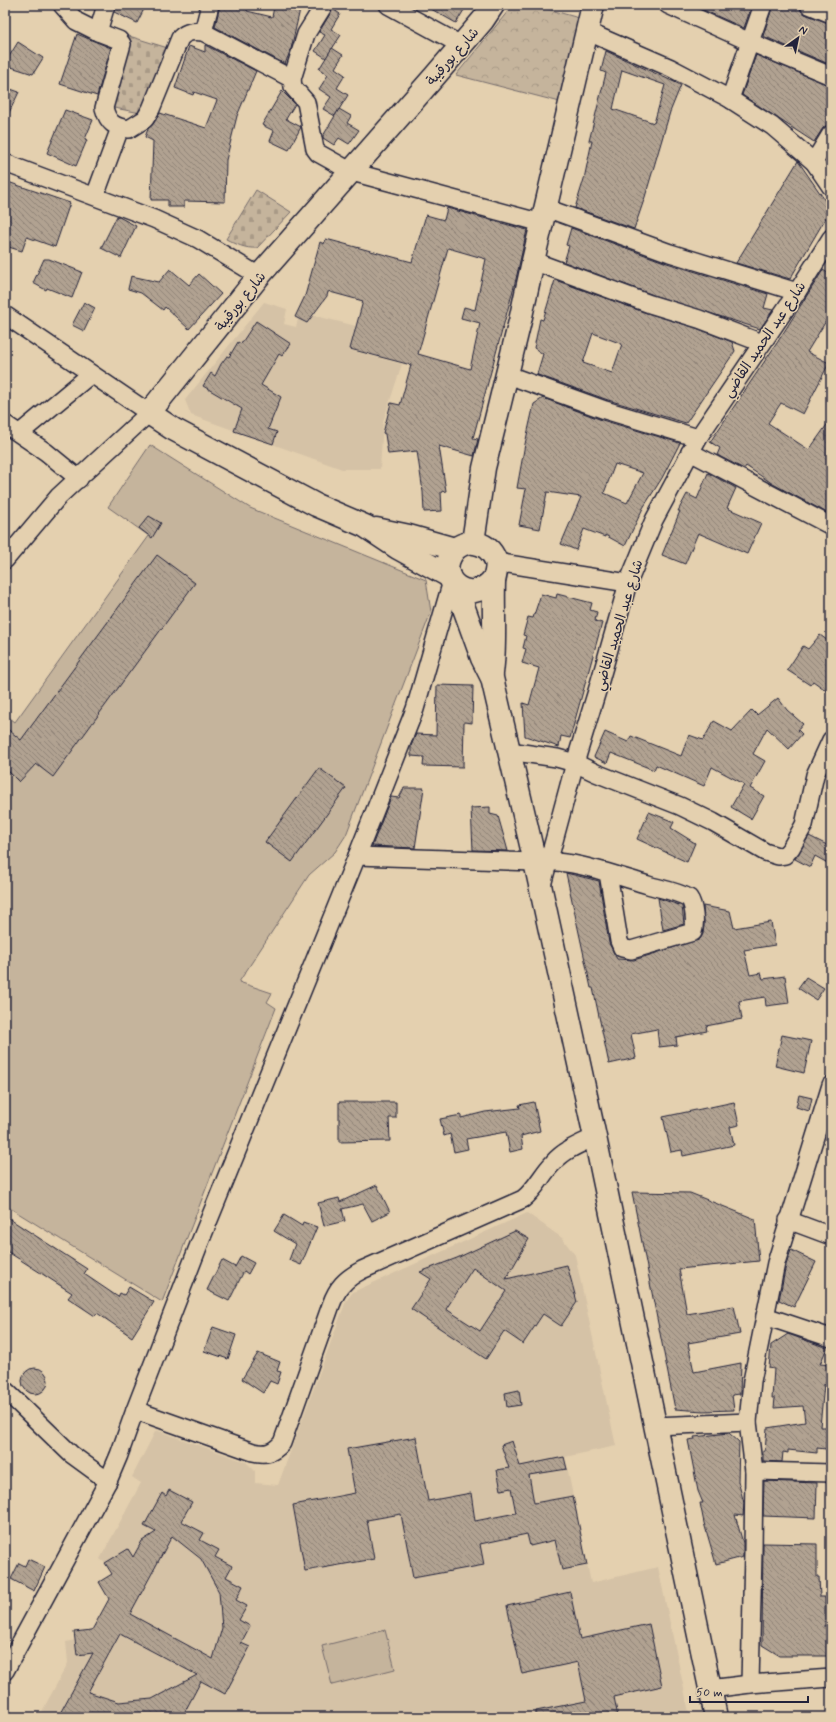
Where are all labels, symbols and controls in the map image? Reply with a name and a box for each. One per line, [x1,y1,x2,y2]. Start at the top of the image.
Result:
north arrow [778,18,818,58]
text: N [796,23,810,38]
street label: شارع بورقيبة [423,24,483,90]
street label: شارع بورقيبة [211,268,270,335]
street label: شارع عبد الحميد القاضي [719,278,813,403]
street label: شارع عبد الحميد القاضي [590,558,650,694]
scale bar [690,1678,808,1704]
text: 50 m [696,1685,723,1701]

